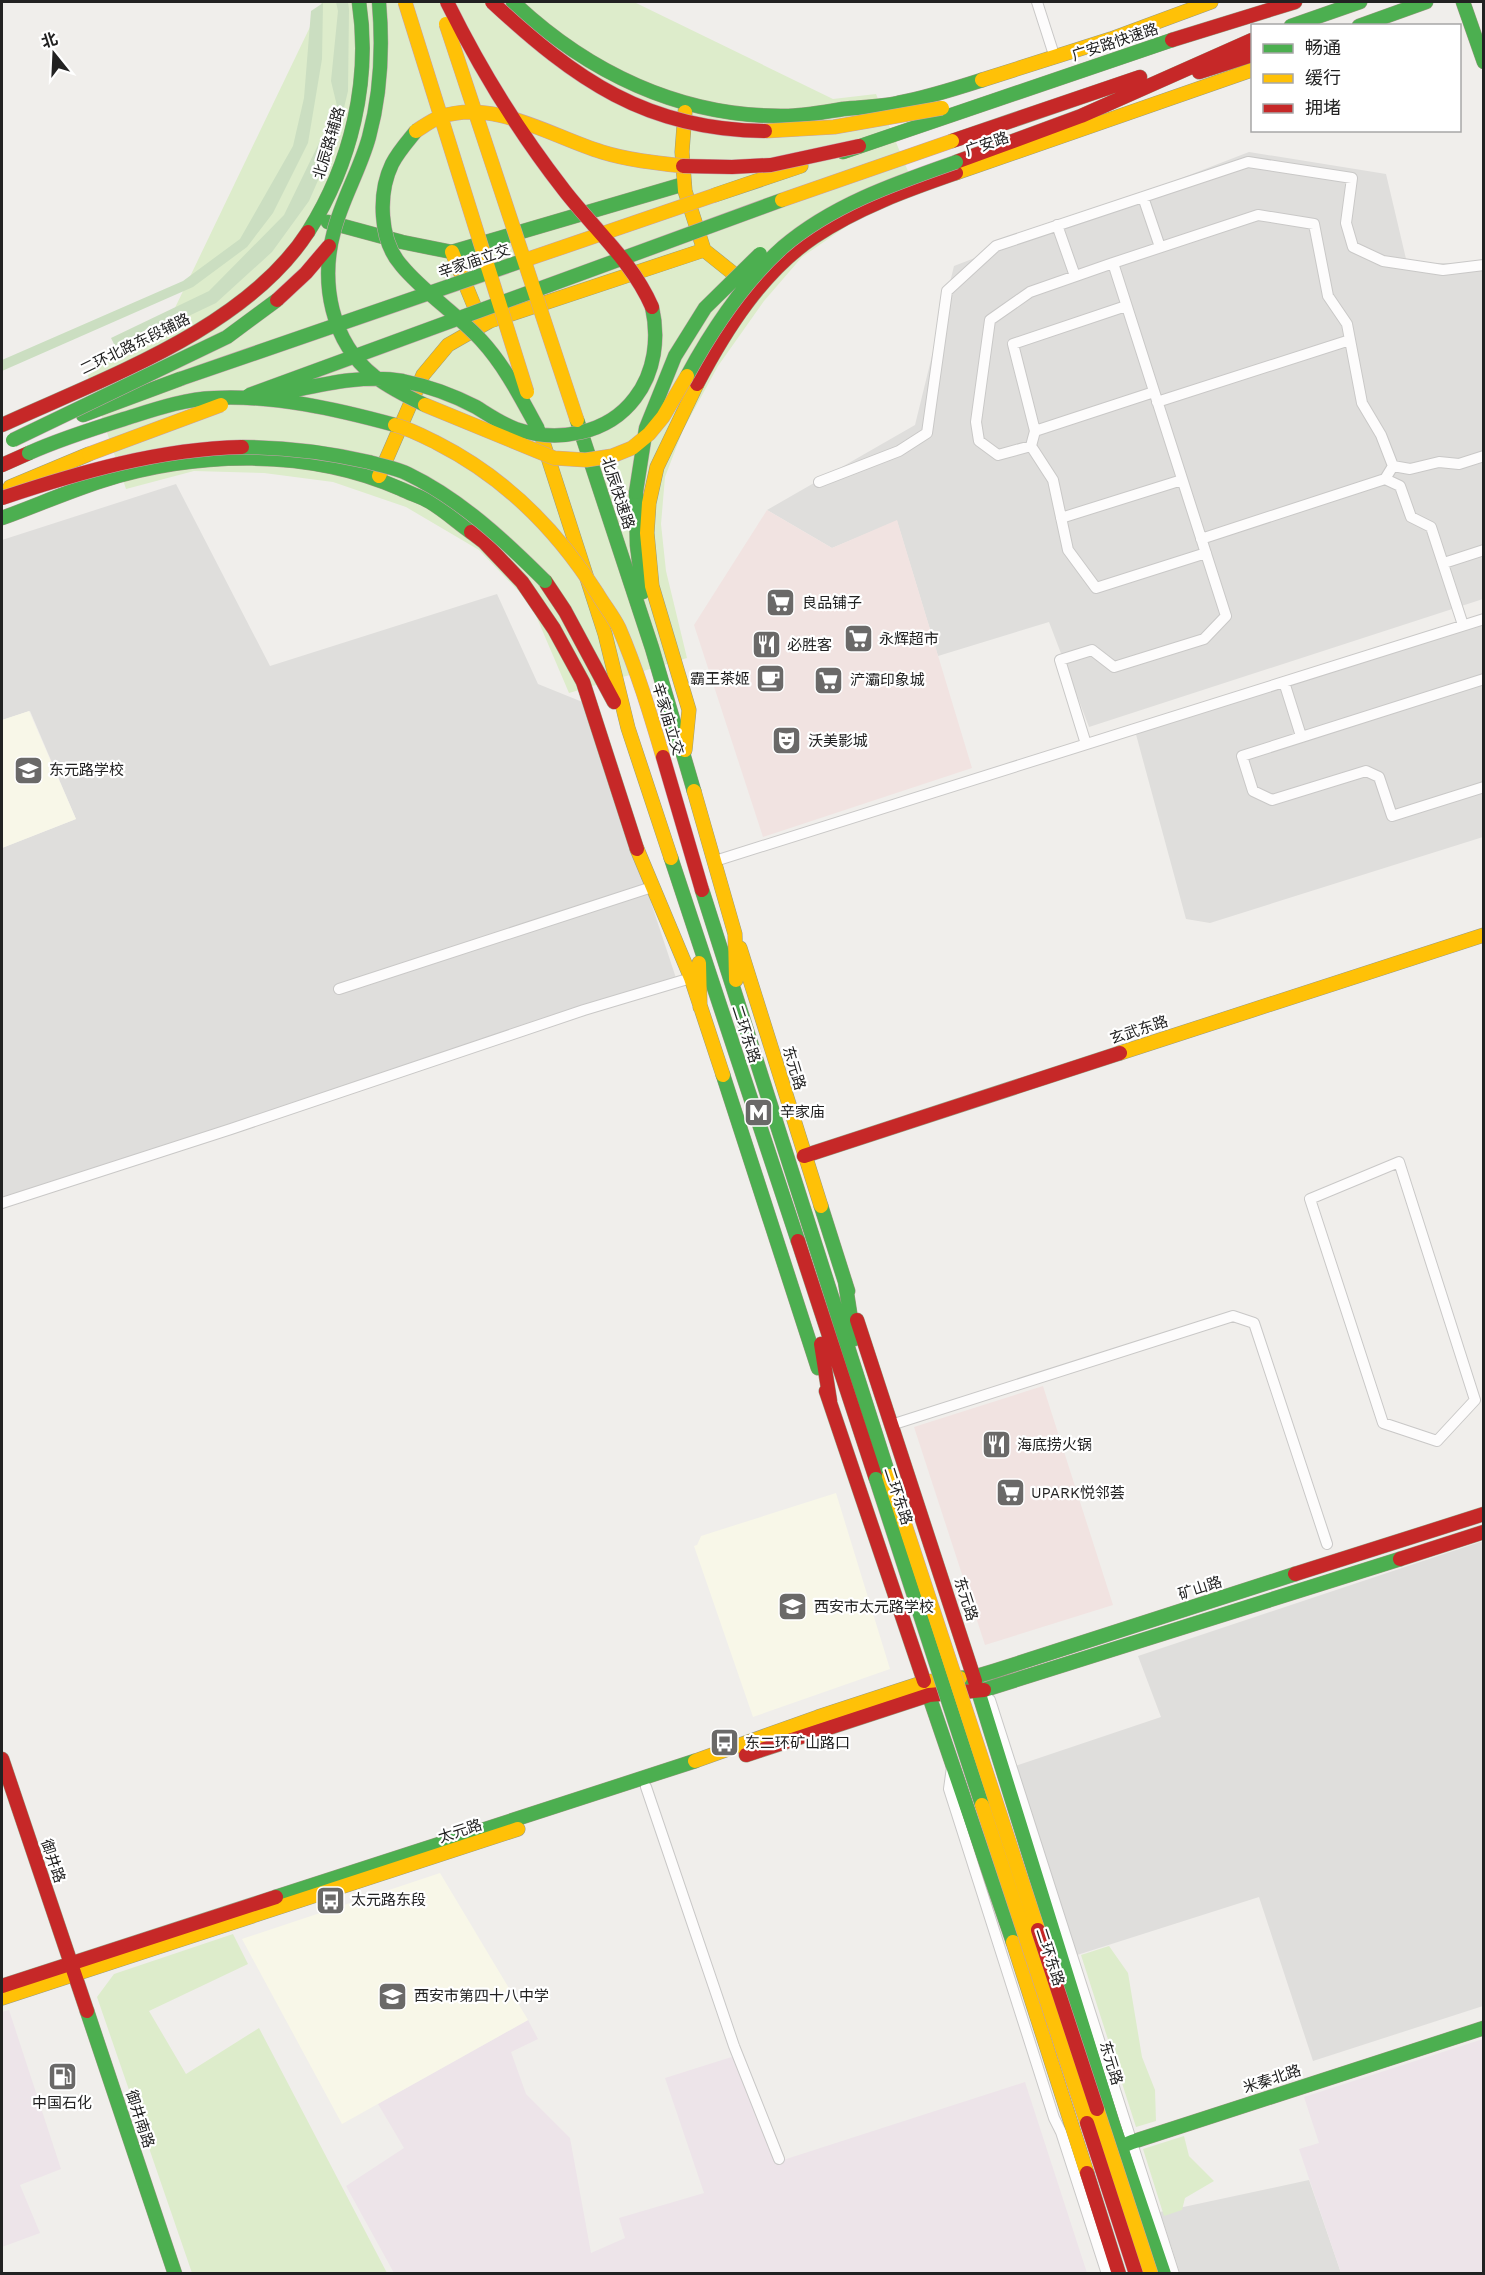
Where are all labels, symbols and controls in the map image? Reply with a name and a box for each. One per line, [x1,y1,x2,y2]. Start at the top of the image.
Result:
street label: 广安路快速路 [1069,20,1161,64]
north arrow [24,24,84,84]
legend [1251,24,1461,132]
text: 北 [39,29,60,52]
text: 畅通 [1305,37,1341,58]
text: 缓行 [1305,67,1341,88]
text: 拥堵 [1305,97,1341,118]
street label: 北辰路辅路 [309,104,349,182]
street label: 广安路 [963,128,1011,160]
street label: 辛家庙立交 [436,240,512,282]
street label: 二环北路东段辅路 [77,310,193,378]
street label: 北辰快速路 [598,455,638,531]
supermarket icon: 良品铺子 [765,587,797,619]
place label: 良品铺子 [802,594,862,612]
supermarket icon: 永辉超市 [842,623,874,655]
restaurant icon: 必胜客 [750,629,782,661]
place label: 永辉超市 [879,630,939,648]
place label: 必胜客 [787,636,832,654]
cafe icon: 霸王茶姬 [755,663,787,695]
supermarket icon: 浐灞印象城 [813,664,845,696]
place label: 霸王茶姬 [690,670,750,688]
place label: 浐灞印象城 [850,671,925,689]
street label: 辛家庙立交 [648,680,688,758]
theatre icon: 沃美影城 [771,725,803,757]
place label: 沃美影城 [808,732,868,750]
school or university icon: 东元路学校 [12,754,44,786]
place label: 东元路学校 [49,761,124,779]
street label: 二环东路 [728,1003,764,1065]
street label: 玄武东路 [1108,1012,1170,1048]
street label: 东元路 [779,1044,809,1092]
metro station icon: 辛家庙 [743,1096,775,1128]
place label: 辛家庙 [780,1103,825,1121]
restaurant icon: 海底捞火锅 [980,1429,1012,1461]
place label: 海底捞火锅 [1017,1436,1092,1454]
street label: 二环东路 [880,1465,916,1527]
supermarket icon: UPARK悦邻荟 [994,1477,1026,1509]
place label: UPARK悦邻荟 [1031,1484,1125,1502]
street label: 矿山路 [1176,1572,1224,1604]
street label: 东元路 [950,1575,982,1623]
school or university icon: 西安市太元路学校 [777,1591,809,1623]
place label: 西安市太元路学校 [814,1598,934,1616]
bus stop icon: 东二环矿山路口 [708,1727,740,1759]
place label: 东二环矿山路口 [745,1734,850,1752]
street label: 太元路 [436,1815,484,1847]
street label: 御井路 [37,1837,69,1885]
bus stop icon: 太元路东段 [314,1884,346,1916]
place label: 太元路东段 [351,1891,426,1909]
street label: 二环东路 [1032,1926,1068,1988]
school or university icon: 西安市第四十八中学 [377,1980,409,2012]
place label: 西安市第四十八中学 [414,1987,549,2005]
street label: 东元路 [1096,2039,1126,2087]
fuel station icon: 中国石化 [46,2060,78,2092]
street label: 米秦北路 [1241,2061,1303,2097]
street label: 御井南路 [122,2088,158,2150]
place label: 中国石化 [32,2094,92,2112]

